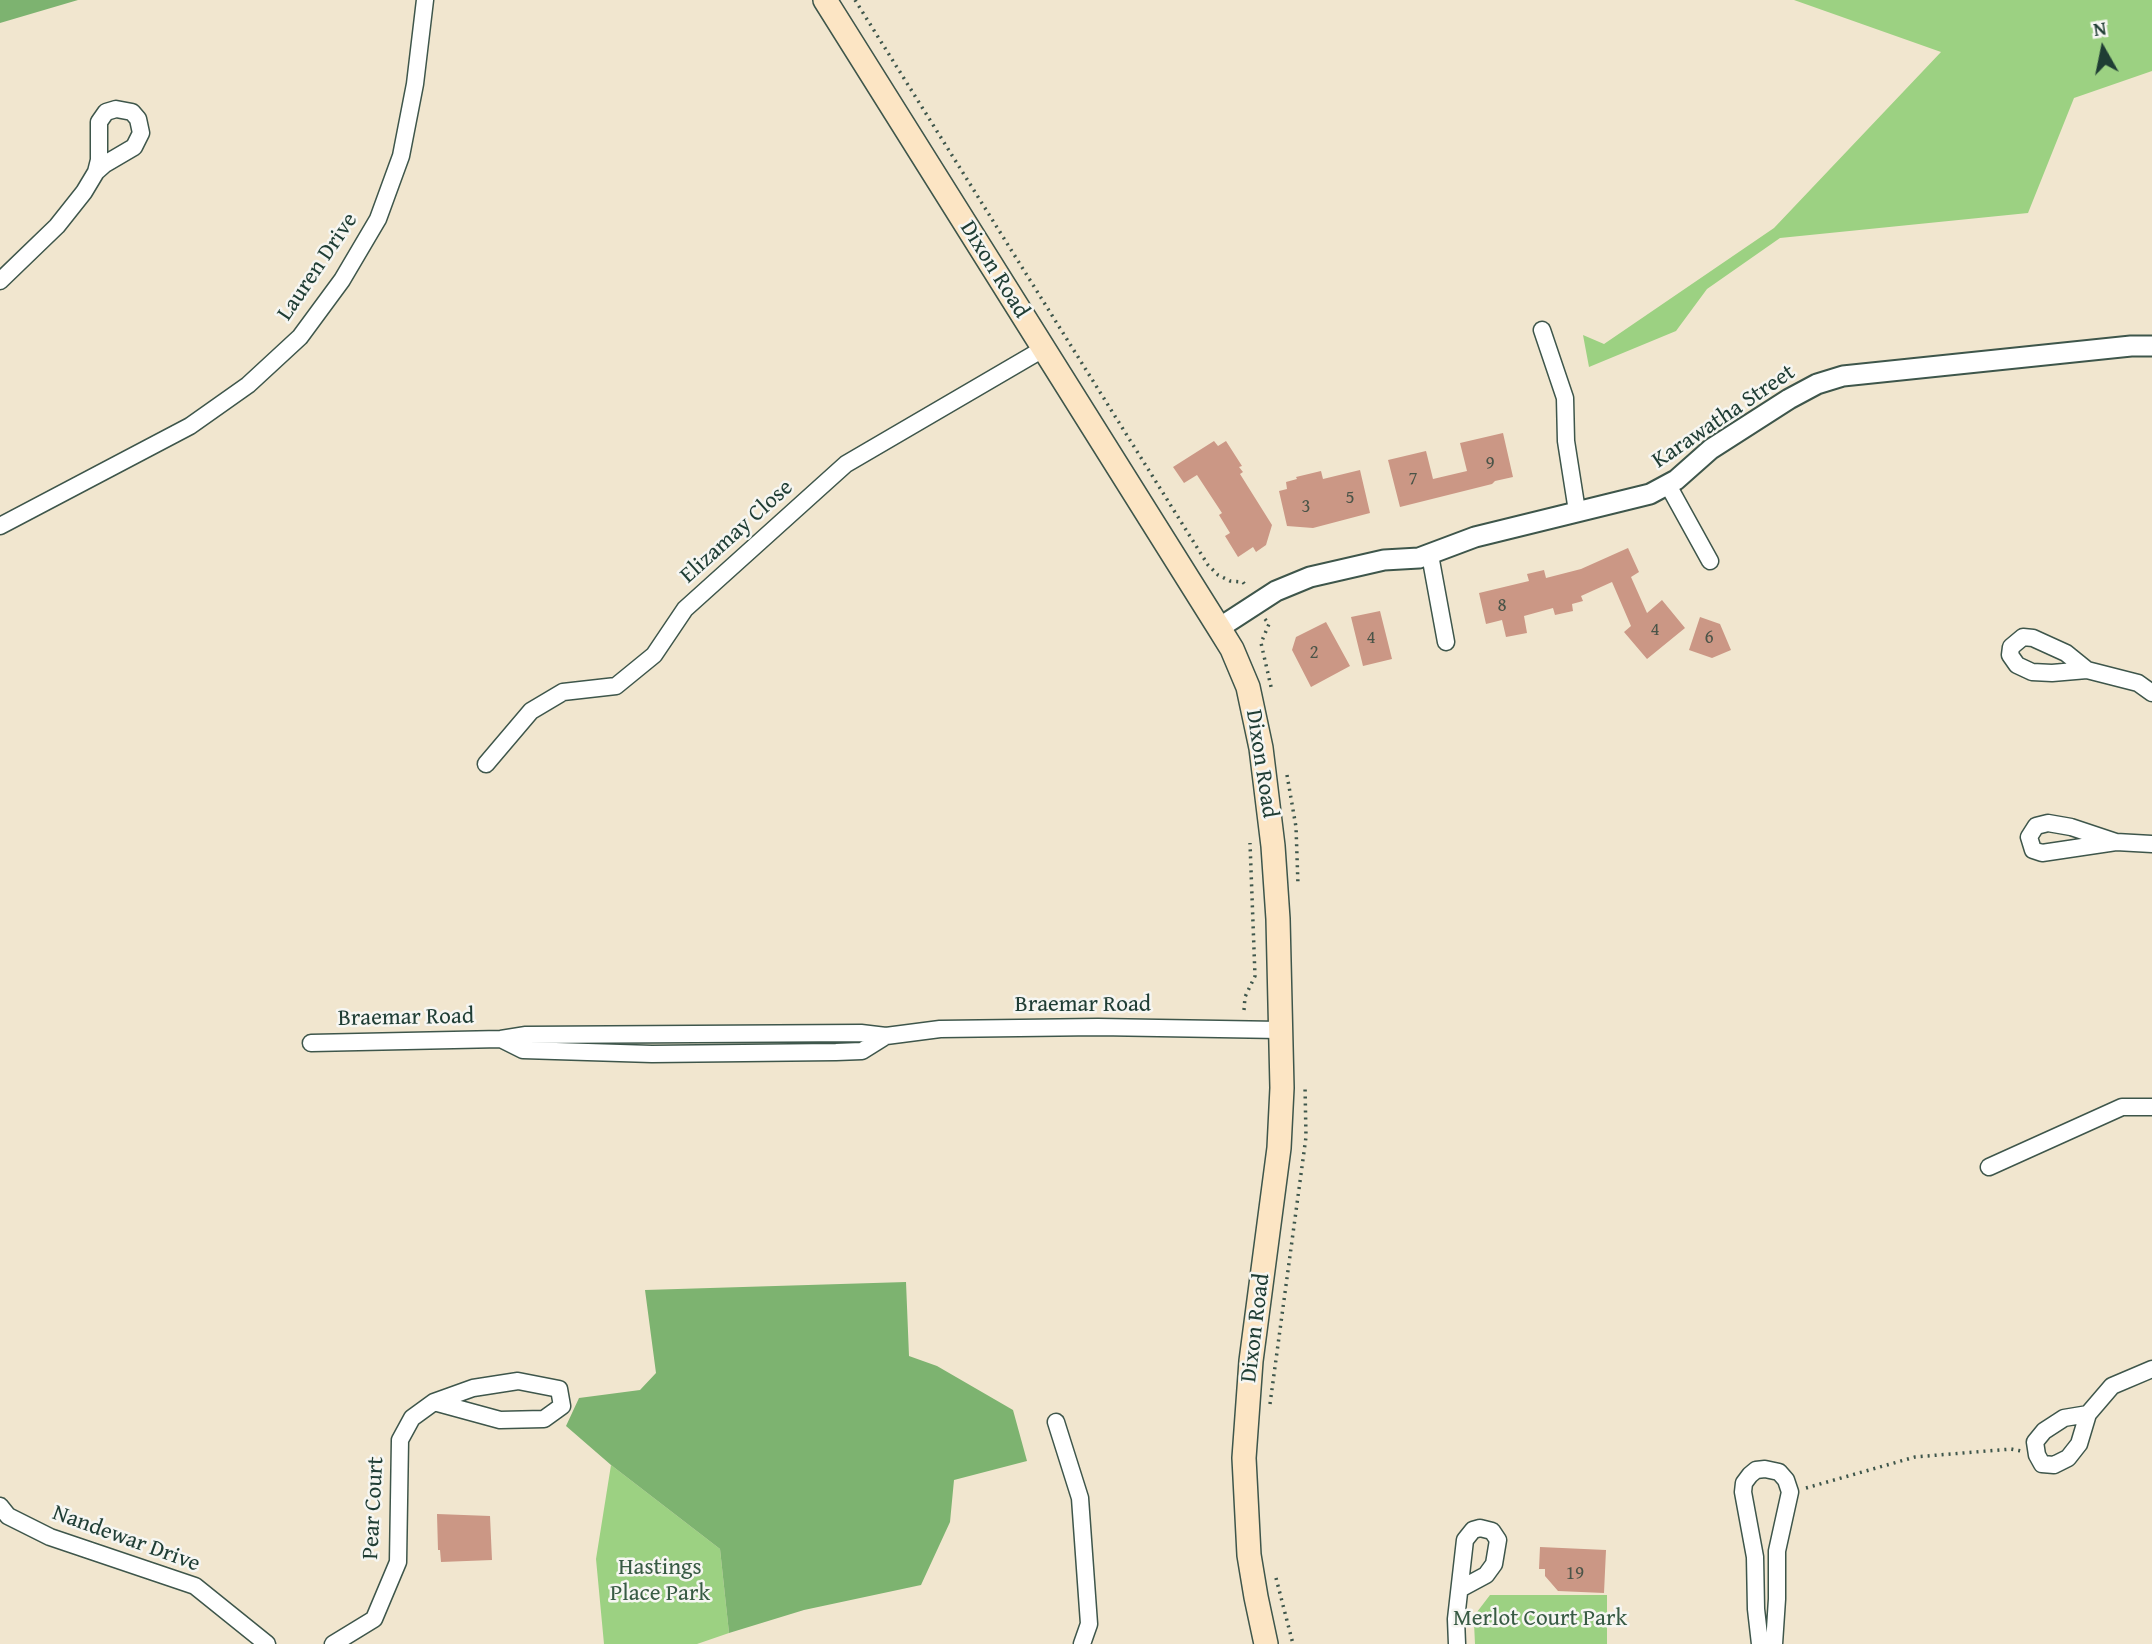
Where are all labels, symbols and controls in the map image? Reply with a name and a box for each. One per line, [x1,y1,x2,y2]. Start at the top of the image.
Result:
text: N [2091,13,2108,43]
north arrow [2068,14,2138,84]
street label: Lauren Drive [272,208,364,326]
street label: Dixon Road [953,216,1035,324]
street label: Karawatha Street [1647,359,1801,475]
house number: 9 [1485,453,1495,475]
house number: 7 [1408,468,1418,490]
street label: Elizamay Close [675,474,799,590]
house number: 5 [1345,487,1355,509]
house number: 3 [1301,496,1311,518]
house number: 8 [1497,595,1507,617]
house number: 4 [1650,619,1660,641]
house number: 4 [1366,627,1376,649]
house number: 6 [1704,627,1714,649]
house number: 2 [1309,642,1319,664]
street label: Dixon Road [1239,708,1283,820]
street label: Braemar Road [1015,991,1151,1019]
street label: Braemar Road [338,1003,474,1033]
street label: Dixon Road [1236,1272,1276,1384]
street label: Pear Court [358,1456,390,1560]
street label: Nandewar Drive [49,1500,203,1578]
park label: Hastings Place Park [610,1554,710,1608]
house number: 19 [1566,1563,1584,1585]
park label: Merlot Court Park [1453,1605,1627,1633]

